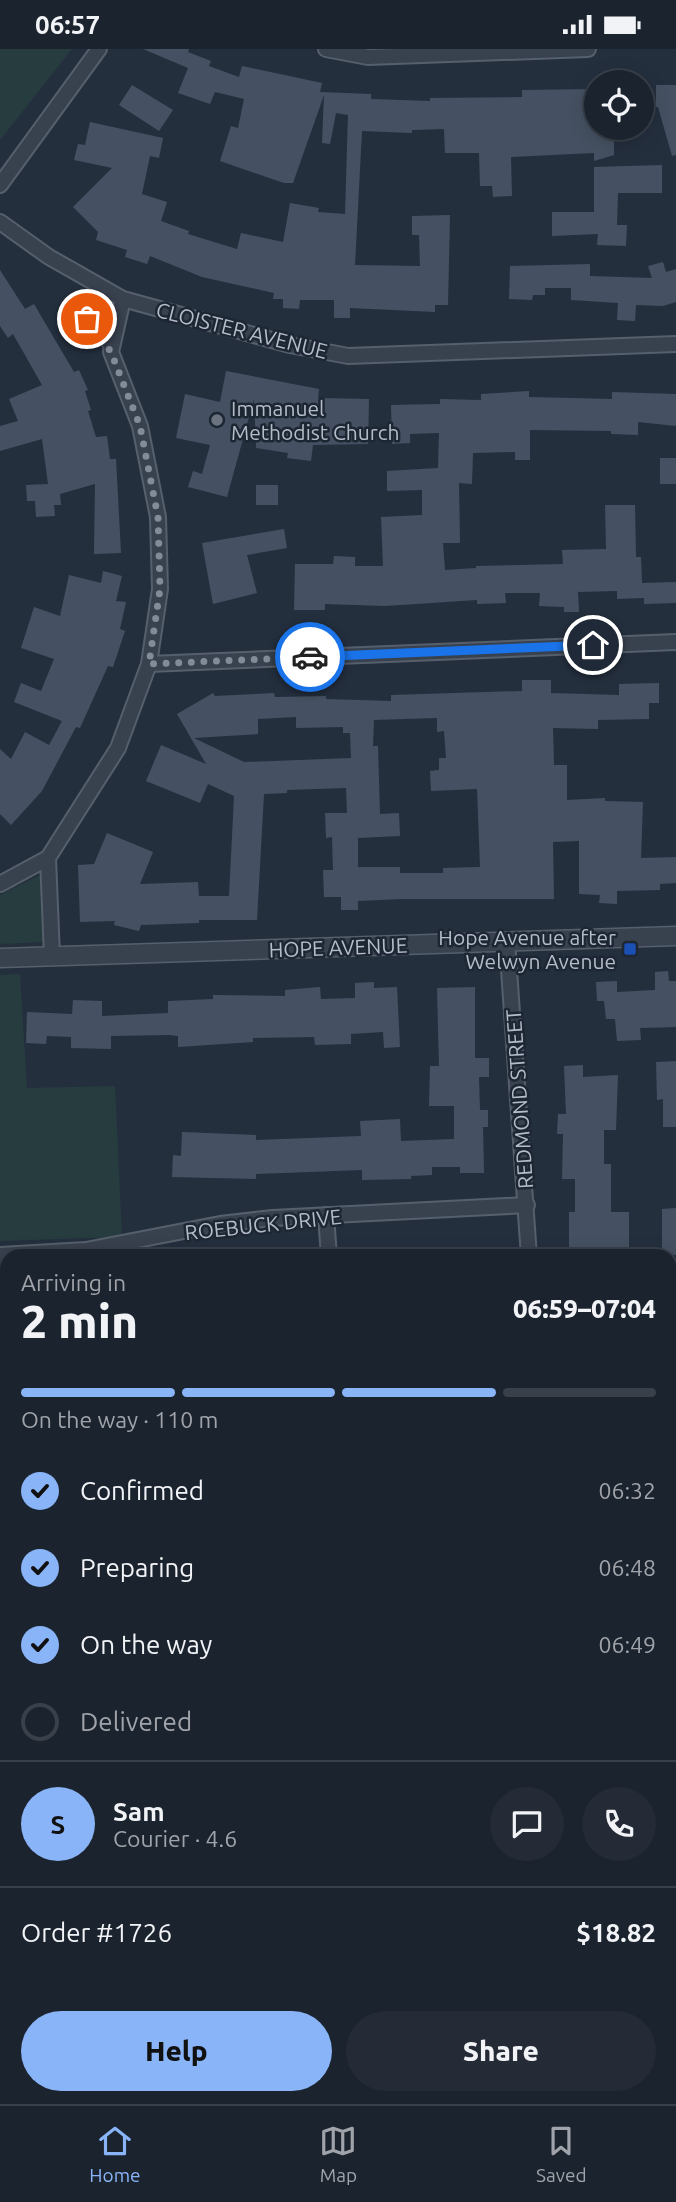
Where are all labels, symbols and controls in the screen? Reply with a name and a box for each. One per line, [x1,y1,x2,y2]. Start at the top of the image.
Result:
text: 06:57 [35,10,100,39]
map controls [584,70,654,140]
button: locate [584,70,654,140]
pin [57,289,117,349]
street label: CLOISTER AVENUE [154,297,330,363]
icon: bag [68,300,106,338]
place label: Immanuel Methodist Church [231,396,399,444]
marker: Immanuel Methodist Church [209,412,225,428]
pin [563,615,623,675]
courier [275,622,345,692]
icon: home [574,626,612,664]
icon: car [291,638,329,676]
place label: Hope Avenue after Welwyn Avenue [438,925,616,973]
street label: HOPE AVENUE [268,933,408,961]
marker: Hope Avenue after Welwyn Avenue [622,941,638,957]
street label: REDMOND STREET [501,1008,537,1190]
street label: ROEBUCK DRIVE [183,1204,343,1244]
text: Arriving in [21,1270,126,1295]
text: 06:59–07:04 [513,1294,656,1323]
text: 2 min [21,1295,138,1347]
text: On the way · 110 m [21,1407,218,1432]
icon: check [21,1472,59,1510]
text: Confirmed [80,1476,204,1505]
text: 06:32 [598,1478,656,1503]
icon: check [21,1549,59,1587]
text: Preparing [80,1553,194,1582]
text: 06:48 [598,1555,656,1580]
icon: check [21,1626,59,1664]
text: On the way [80,1630,212,1659]
text: 06:49 [598,1632,656,1657]
text: Delivered [80,1707,192,1736]
button: chat [490,1787,564,1861]
button: phone [582,1787,656,1861]
text: Sam [113,1797,165,1826]
text: S [51,1810,65,1839]
text: Courier · 4.6 [113,1826,237,1851]
text: Order #1726 [21,1918,172,1947]
text: $18.82 [576,1918,656,1947]
button: Help [21,2011,332,2091]
button: Share [346,2011,656,2091]
tab: Home [89,2122,141,2186]
tab: Map [319,2122,357,2186]
tab: Saved [536,2122,587,2186]

